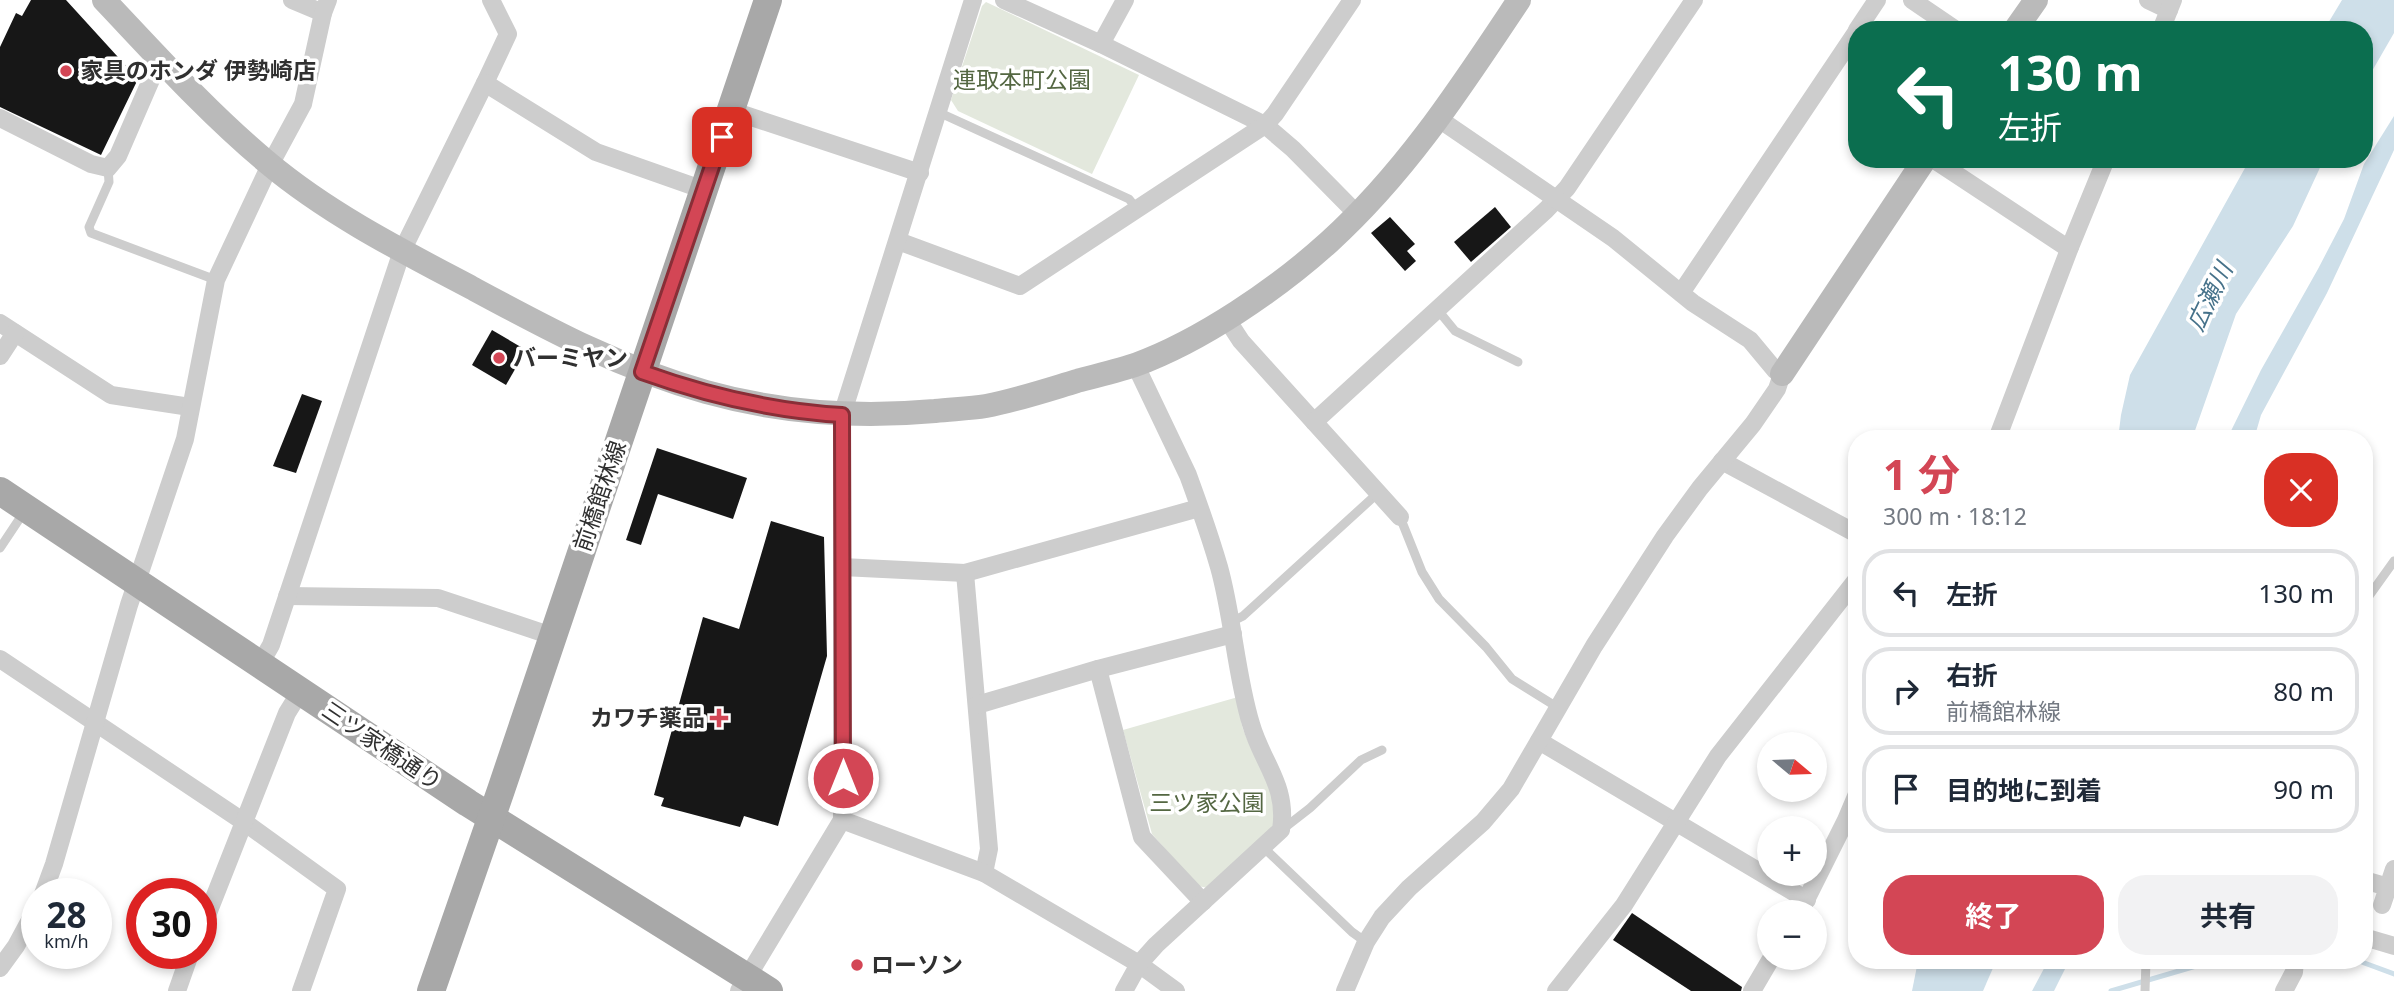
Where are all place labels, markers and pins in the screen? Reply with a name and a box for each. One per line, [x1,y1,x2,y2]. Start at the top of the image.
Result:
place label: 家具のホンダ 伊勢崎店 [80,54,316,86]
marker: 家具のホンダ 伊勢崎店 [58,63,74,79]
pin [692,107,752,167]
place label: バーミヤン [513,341,628,373]
marker: バーミヤン [491,350,507,366]
place label: カワチ薬品 [590,701,705,733]
marker: カワチ薬品 [711,710,727,726]
place label: ローソン [871,948,963,980]
marker: ローソン [849,957,865,973]

